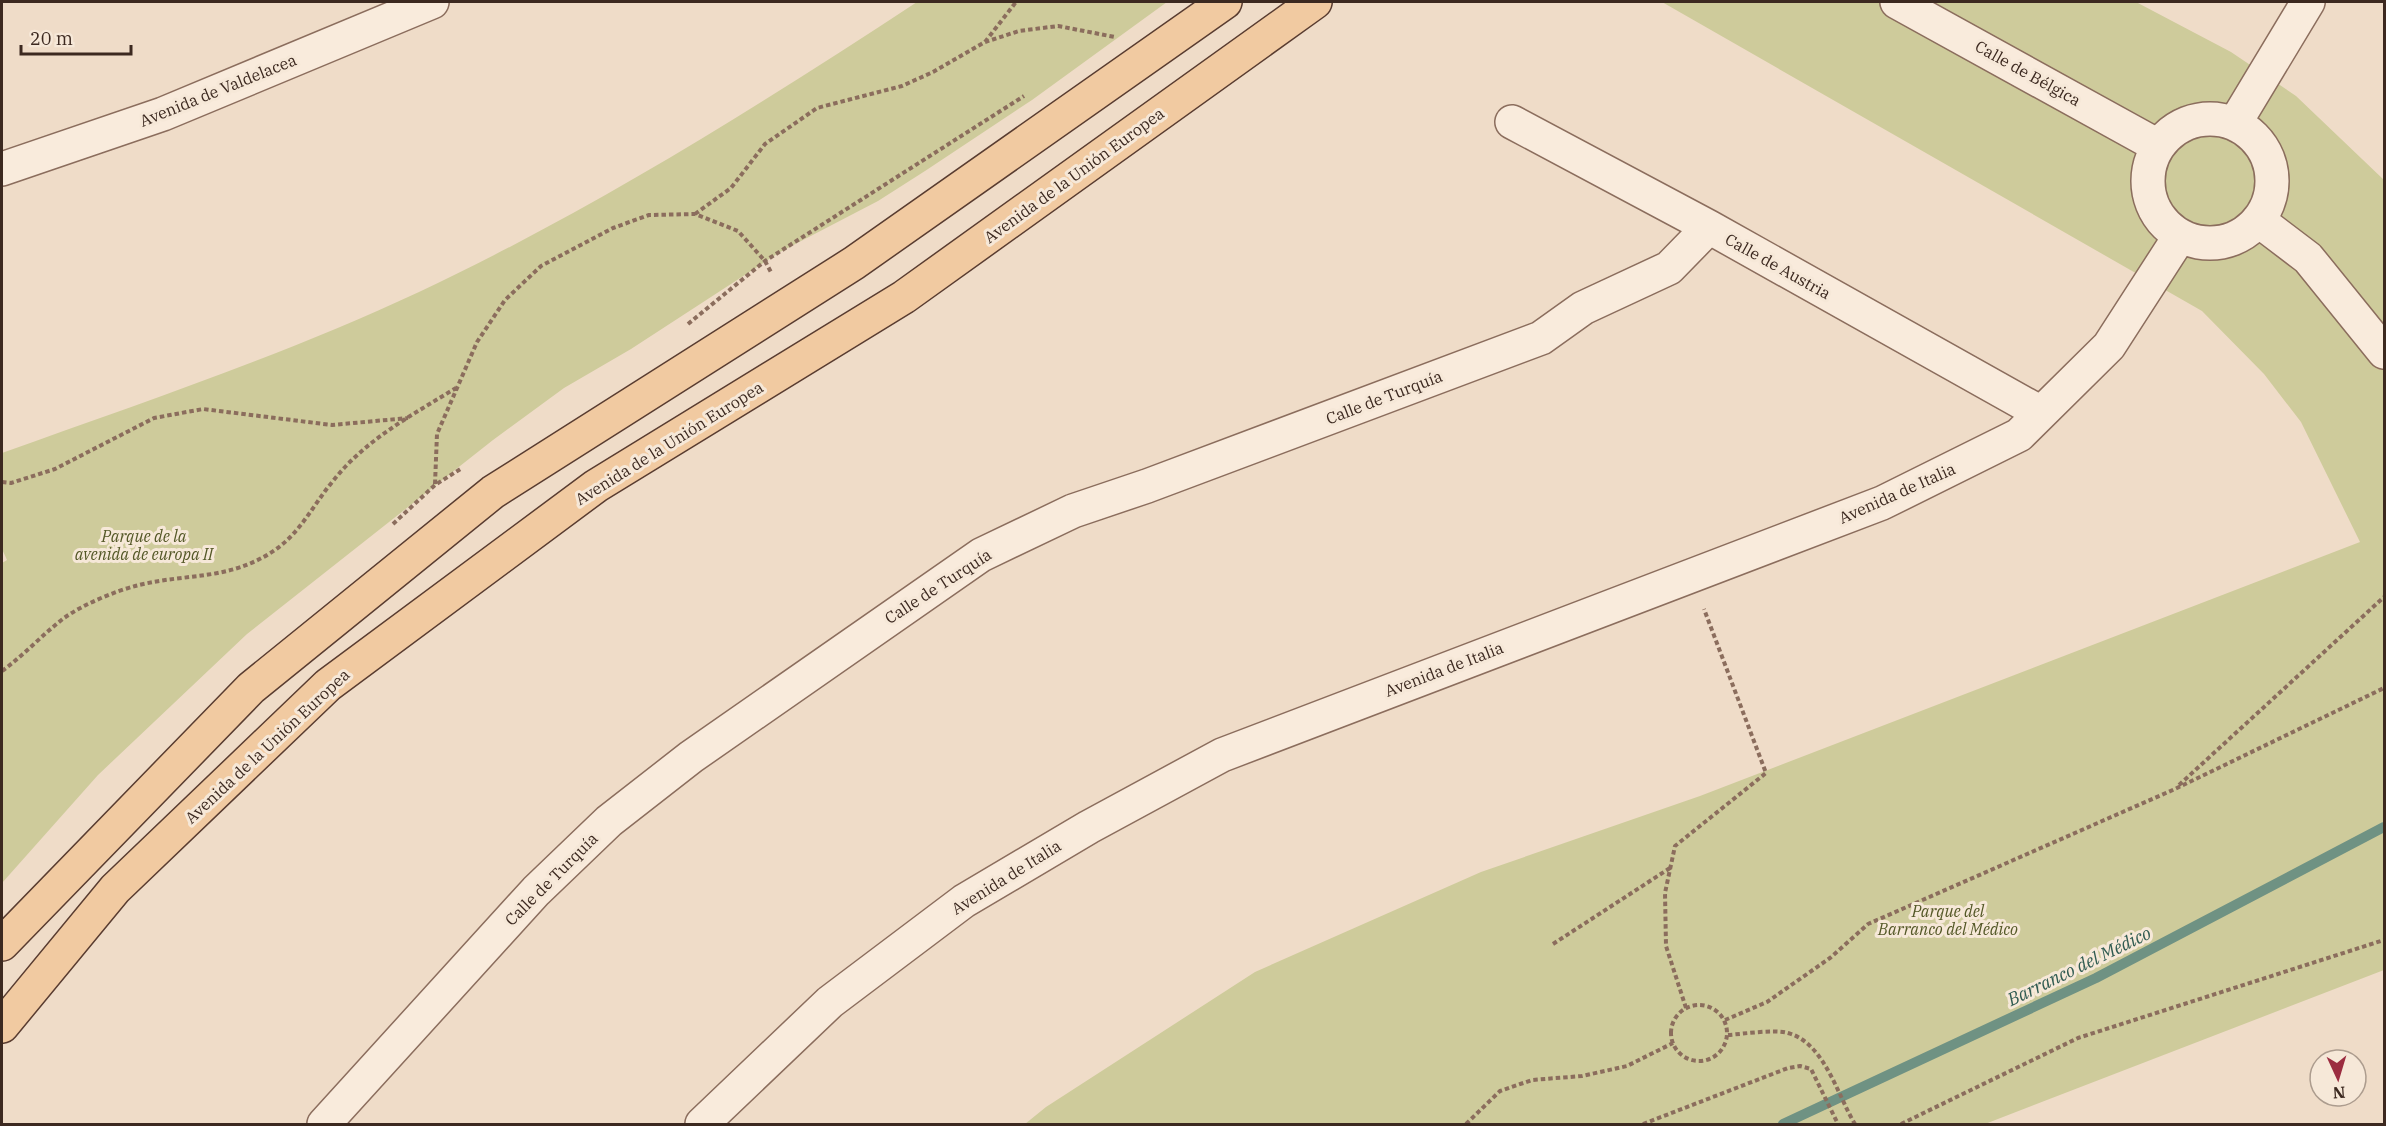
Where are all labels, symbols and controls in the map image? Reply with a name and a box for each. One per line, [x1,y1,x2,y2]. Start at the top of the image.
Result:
scale bar [21,18,130,56]
text: 20 m [30,27,73,50]
street label: Calle de Bélgica [1972,36,2085,110]
street label: Avenida de Valdelacea [137,49,300,131]
street label: Avenida de la Unión Europea [980,103,1168,247]
street label: Calle de Austria [1722,229,1835,303]
street label: Calle de Turquía [1323,365,1445,428]
street label: Avenida de la Unión Europea [571,377,767,509]
street label: Avenida de Italia [1836,458,1959,528]
park label: Parque de la avenida de europa II [75,526,215,564]
street label: Calle de Turquía [881,544,995,628]
street label: Avenida de Italia [1382,637,1506,701]
street label: Avenida de la Unión Europea [180,664,354,828]
street label: Calle de Turquía [500,828,602,930]
street label: Avenida de Italia [947,835,1065,919]
park label: Parque del Barranco del Médico [1877,901,2018,939]
water label: Barranco del Médico [2002,921,2155,1011]
north arrow [2308,1048,2368,1108]
text: N [2332,1083,2346,1103]

